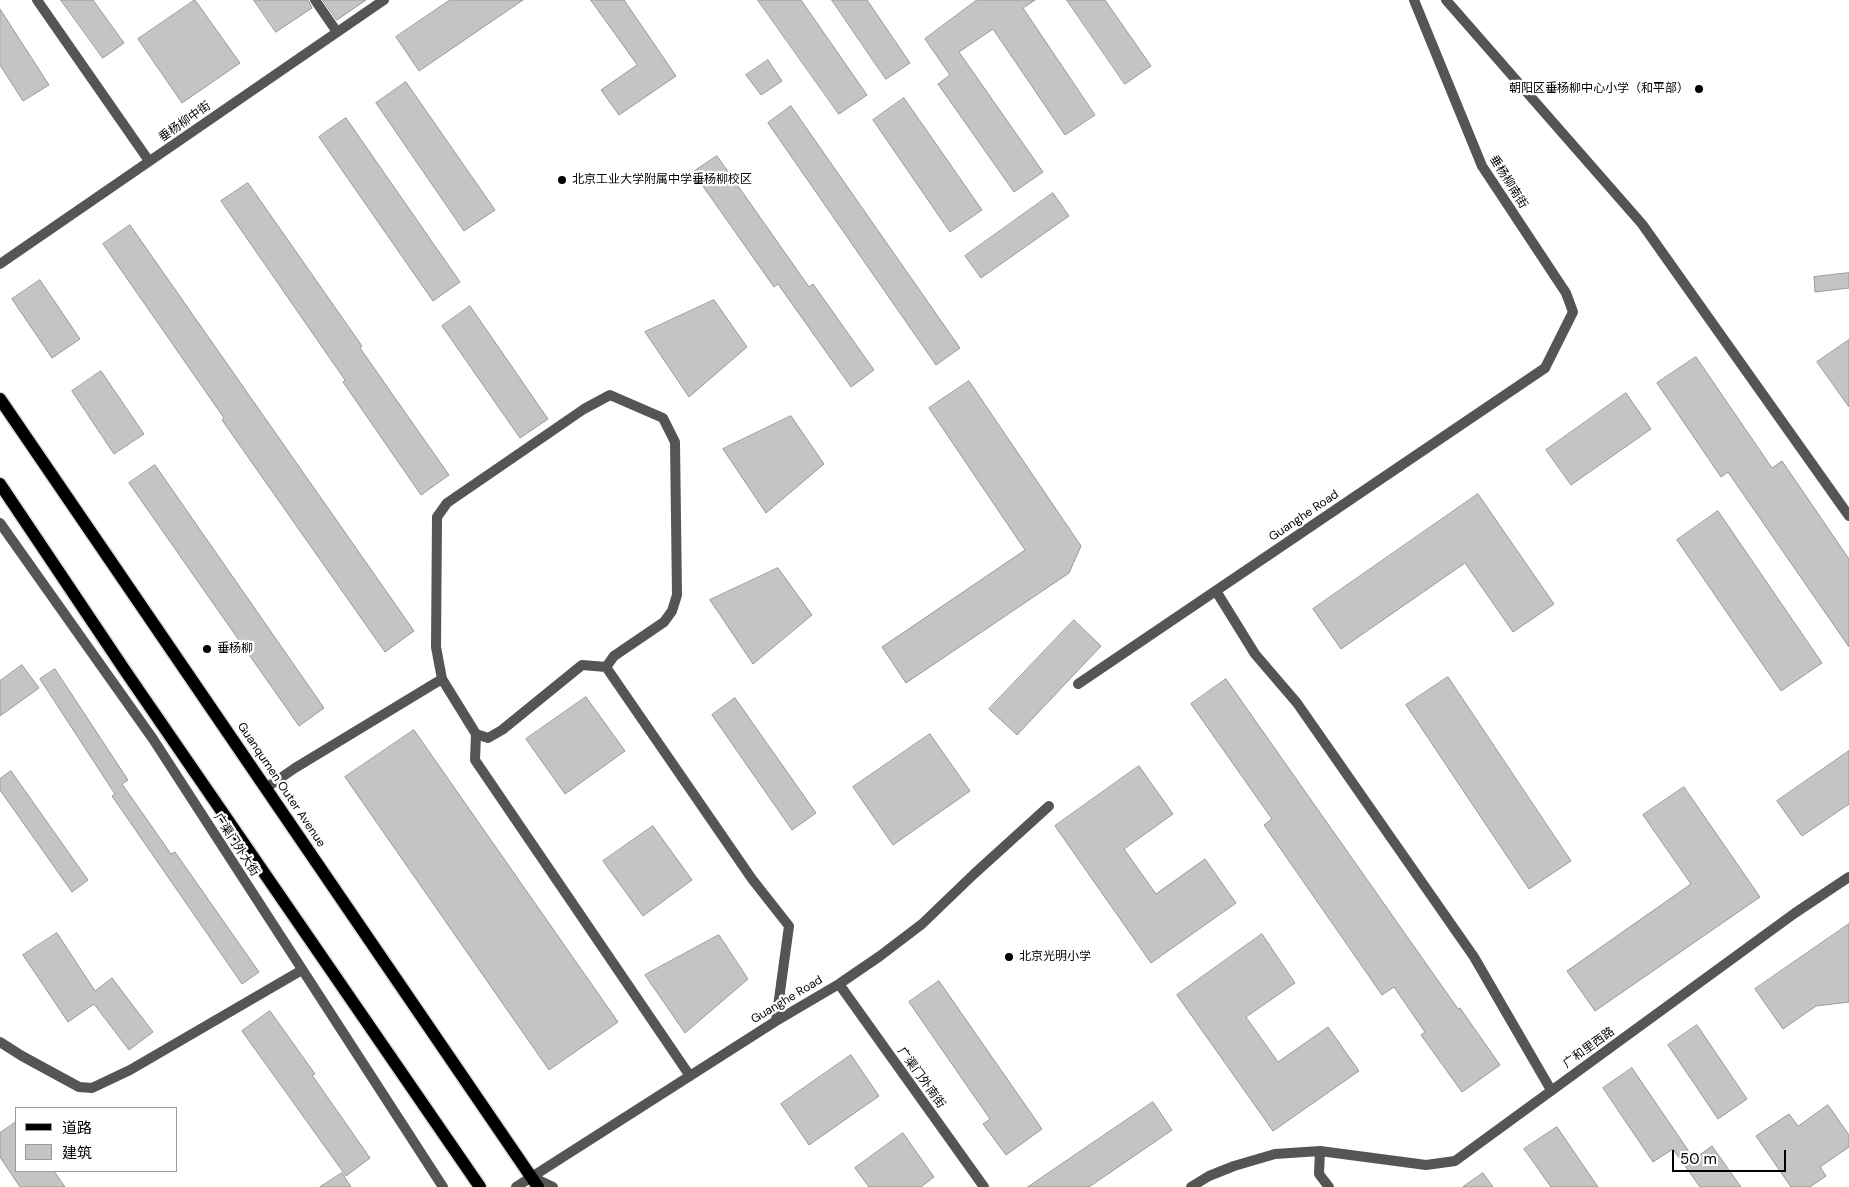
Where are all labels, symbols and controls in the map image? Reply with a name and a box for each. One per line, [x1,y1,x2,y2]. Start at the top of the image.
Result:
place label: 朝阳区垂杨柳中心小学（和平部） [1509,82,1689,96]
marker: 朝阳区垂杨柳中心小学（和平部） [1693,83,1705,95]
street label: 垂杨柳中街 [156,99,214,145]
street label: 垂杨柳南街 [1486,153,1530,211]
place label: 北京工业大学附属中学垂杨柳校区 [572,173,752,187]
marker: 北京工业大学附属中学垂杨柳校区 [556,174,568,186]
street label: Guanghe Road [1266,487,1342,545]
place label: 垂杨柳 [217,642,253,656]
marker: 垂杨柳 [201,643,213,655]
street label: Guanqumen Outer Avenue [234,720,328,850]
street label: 广渠门外大街 [210,811,262,879]
place label: 北京光明小学 [1019,950,1091,964]
marker: 北京光明小学 [1003,951,1015,963]
street label: Guanghe Road [749,973,825,1027]
street label: 广和里西路 [1560,1025,1618,1071]
street label: 广渠门外南街 [894,1045,948,1111]
legend [15,1107,178,1172]
text: 道路 [62,1118,92,1138]
scale bar [1674,1140,1788,1172]
text: 建筑 [62,1143,92,1163]
text: 50 m [1680,1149,1717,1169]

